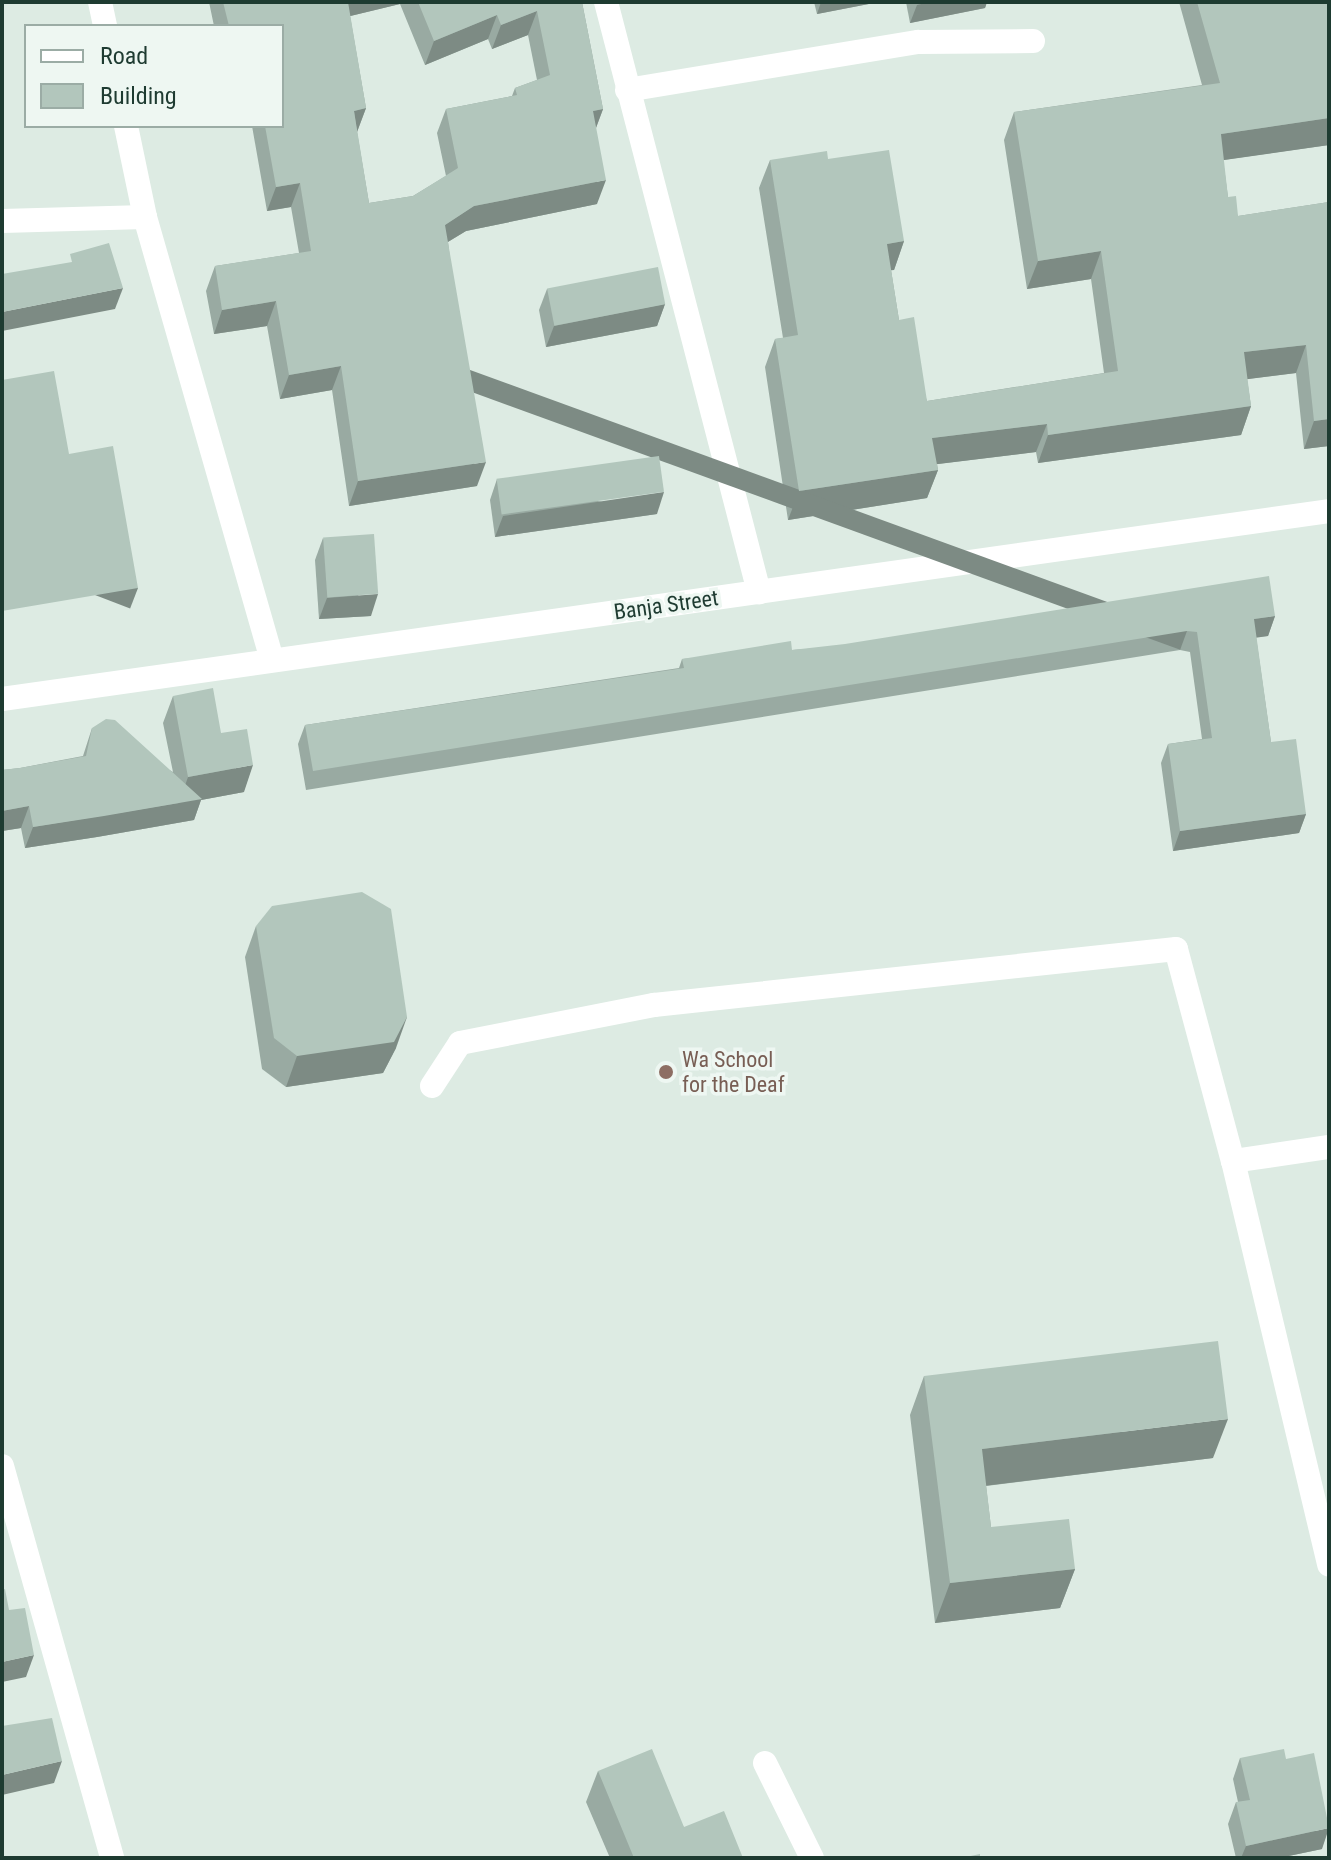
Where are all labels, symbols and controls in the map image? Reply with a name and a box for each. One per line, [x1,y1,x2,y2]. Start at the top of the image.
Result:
legend [24,24,284,128]
text: Road [100,42,148,70]
text: Building [100,82,177,110]
street label: Banja Street [612,585,720,625]
place label: Wa School for the Deaf [682,1046,785,1098]
marker: Wa School for the Deaf [657,1063,675,1081]

